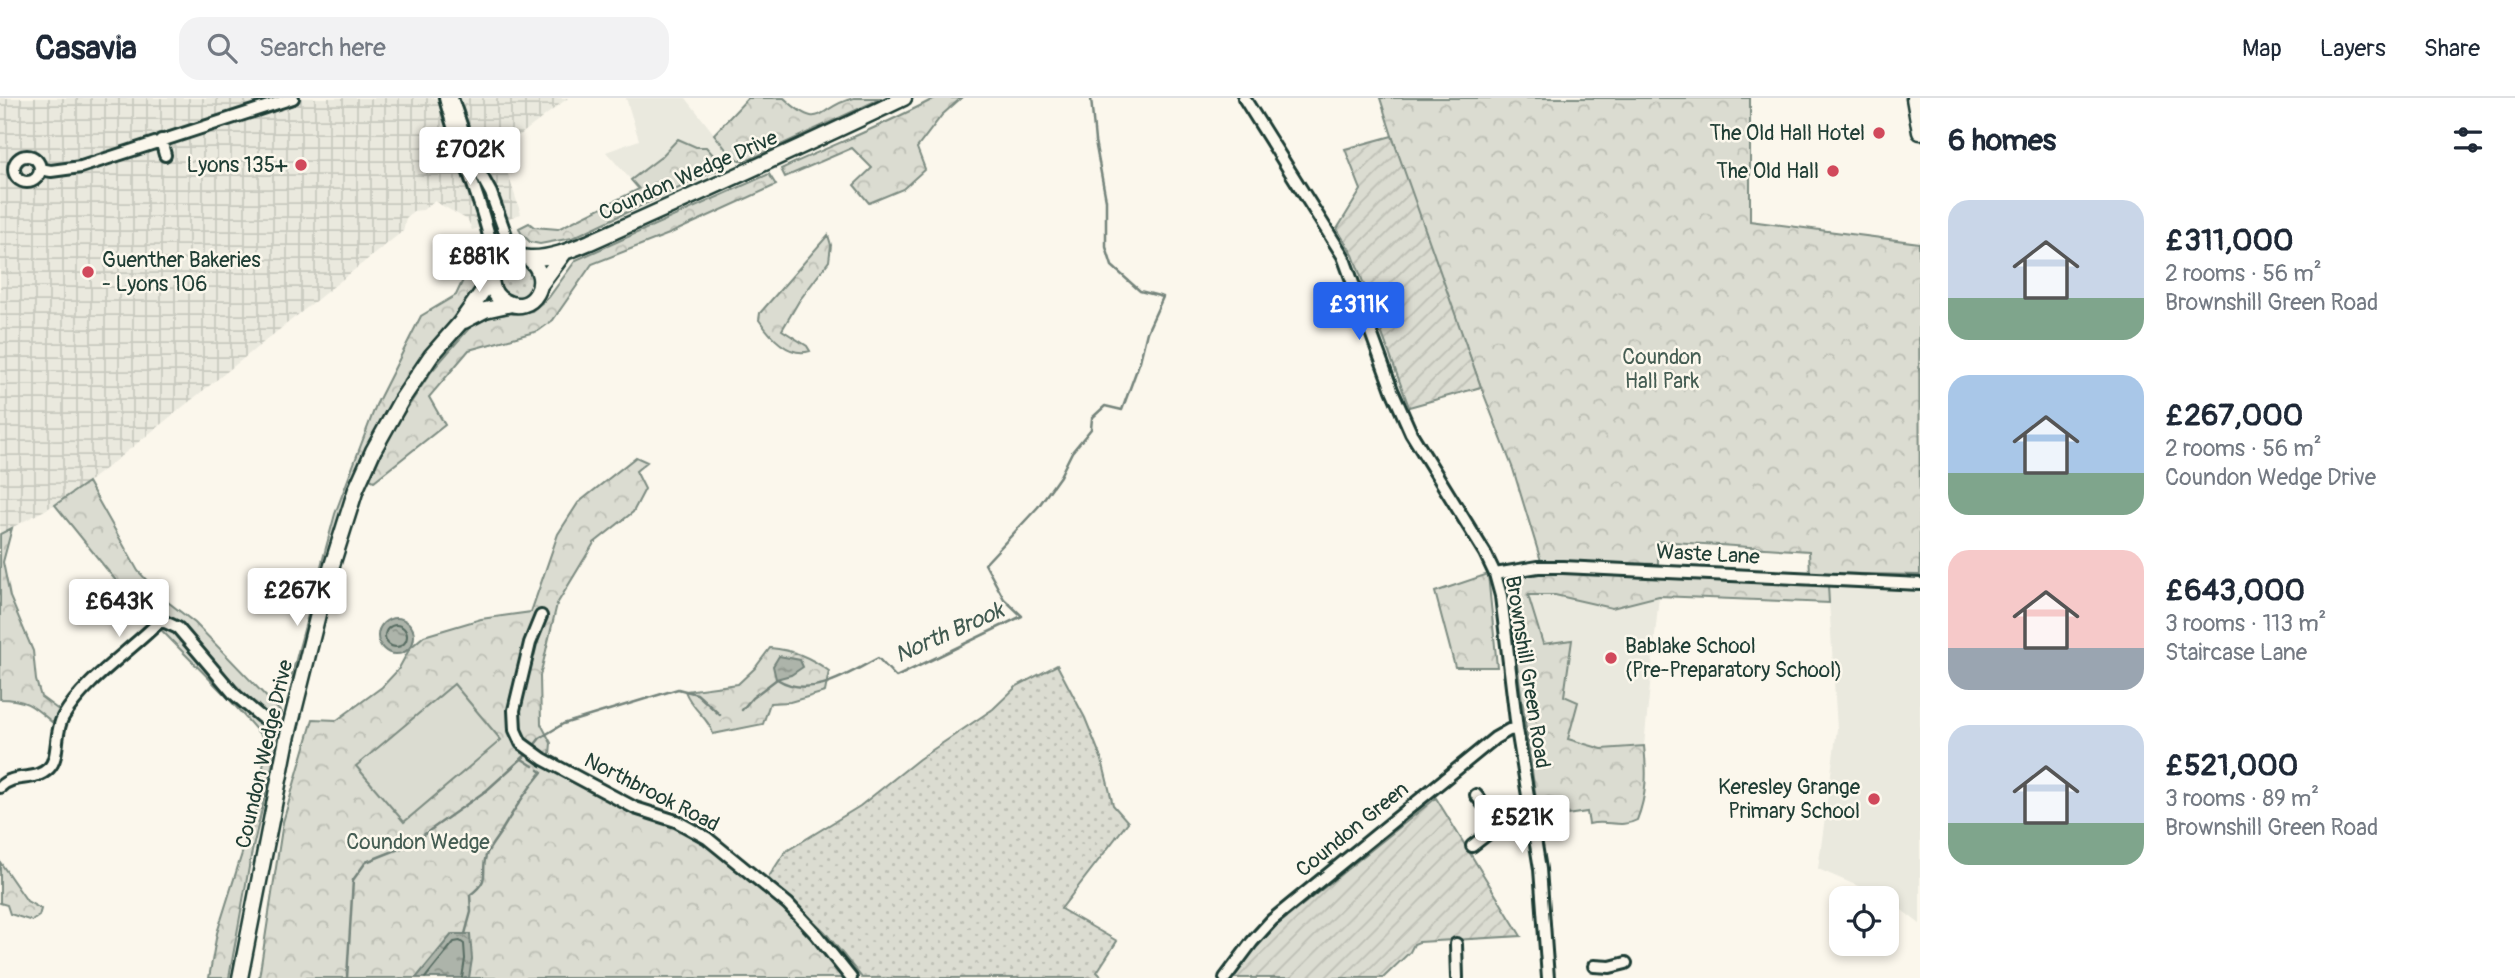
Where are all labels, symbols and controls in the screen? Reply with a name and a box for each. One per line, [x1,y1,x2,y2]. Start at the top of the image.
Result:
search box [179,17,669,80]
text: Casavia [35,28,137,69]
icon: search [203,29,241,67]
text: Search here [259,32,386,64]
text: Map [2242,34,2282,63]
text: Layers [2320,34,2386,63]
text: Share [2424,34,2480,63]
place label: The Old Hall Hotel [1709,120,1865,147]
icon: filters [2449,121,2487,159]
text: 6 homes [1948,122,2056,159]
street label: Coundon Wedge Drive [595,124,782,227]
marker: The Old Hall Hotel [1871,125,1887,141]
pin: £702K [421,127,519,187]
text: £702K [435,135,505,164]
place label: Lyons 135+ [186,152,288,179]
marker: Lyons 135+ [293,157,309,173]
place label: The Old Hall [1716,158,1819,185]
marker: The Old Hall [1825,163,1841,179]
text: £311,000 [2165,222,2294,259]
icon: home [2004,228,2088,312]
pin: £881K [430,234,528,294]
text: £881K [449,242,509,271]
place label: Guenther Bakeries - Lyons 106 [102,247,261,298]
text: 2 rooms · 56 m² [2165,259,2322,288]
marker: Guenther Bakeries - Lyons 106 [80,264,96,280]
pin: £311K [1310,282,1408,342]
text: Brownshill Green Road [2165,288,2378,317]
text: £311K [1329,290,1389,319]
park label: Coundon Hall Park [1622,344,1702,395]
text: £267,000 [2165,397,2303,434]
icon: home [2004,403,2088,487]
text: 2 rooms · 56 m² [2165,434,2322,463]
text: Coundon Wedge Drive [2165,463,2376,492]
street label: Waste Lane [1655,538,1761,571]
pin: £267K [248,568,346,628]
text: £643,000 [2165,572,2305,609]
street label: Brownshill Green Road [1499,574,1556,770]
text: £267K [264,576,330,605]
icon: home [2004,578,2088,662]
pin: £643K [70,580,168,639]
text: £643K [85,587,153,616]
water label: North Brook [890,595,1010,669]
text: 3 rooms · 113 m² [2165,609,2326,638]
place label: Bablake School (Pre-Preparatory School) [1625,633,1842,684]
text: Staircase Lane [2165,638,2307,667]
marker: Bablake School (Pre-Preparatory School) [1603,650,1619,666]
street label: Coundon Wedge Drive [230,657,299,851]
street label: Northbrook Road [580,747,724,838]
text: £521,000 [2165,747,2298,784]
icon: home [2004,753,2088,837]
place label: Keresley Grange Primary School [1718,774,1861,825]
street label: Coundon Green [1290,776,1414,883]
text: 3 rooms · 89 m² [2165,784,2319,813]
marker: Keresley Grange Primary School [1866,791,1882,807]
pin: £521K [1473,796,1571,855]
text: £521K [1491,803,1553,832]
text: Brownshill Green Road [2165,813,2378,842]
park label: Coundon Wedge [346,829,490,856]
map controls [1829,886,1899,956]
button: locate [1829,886,1899,956]

